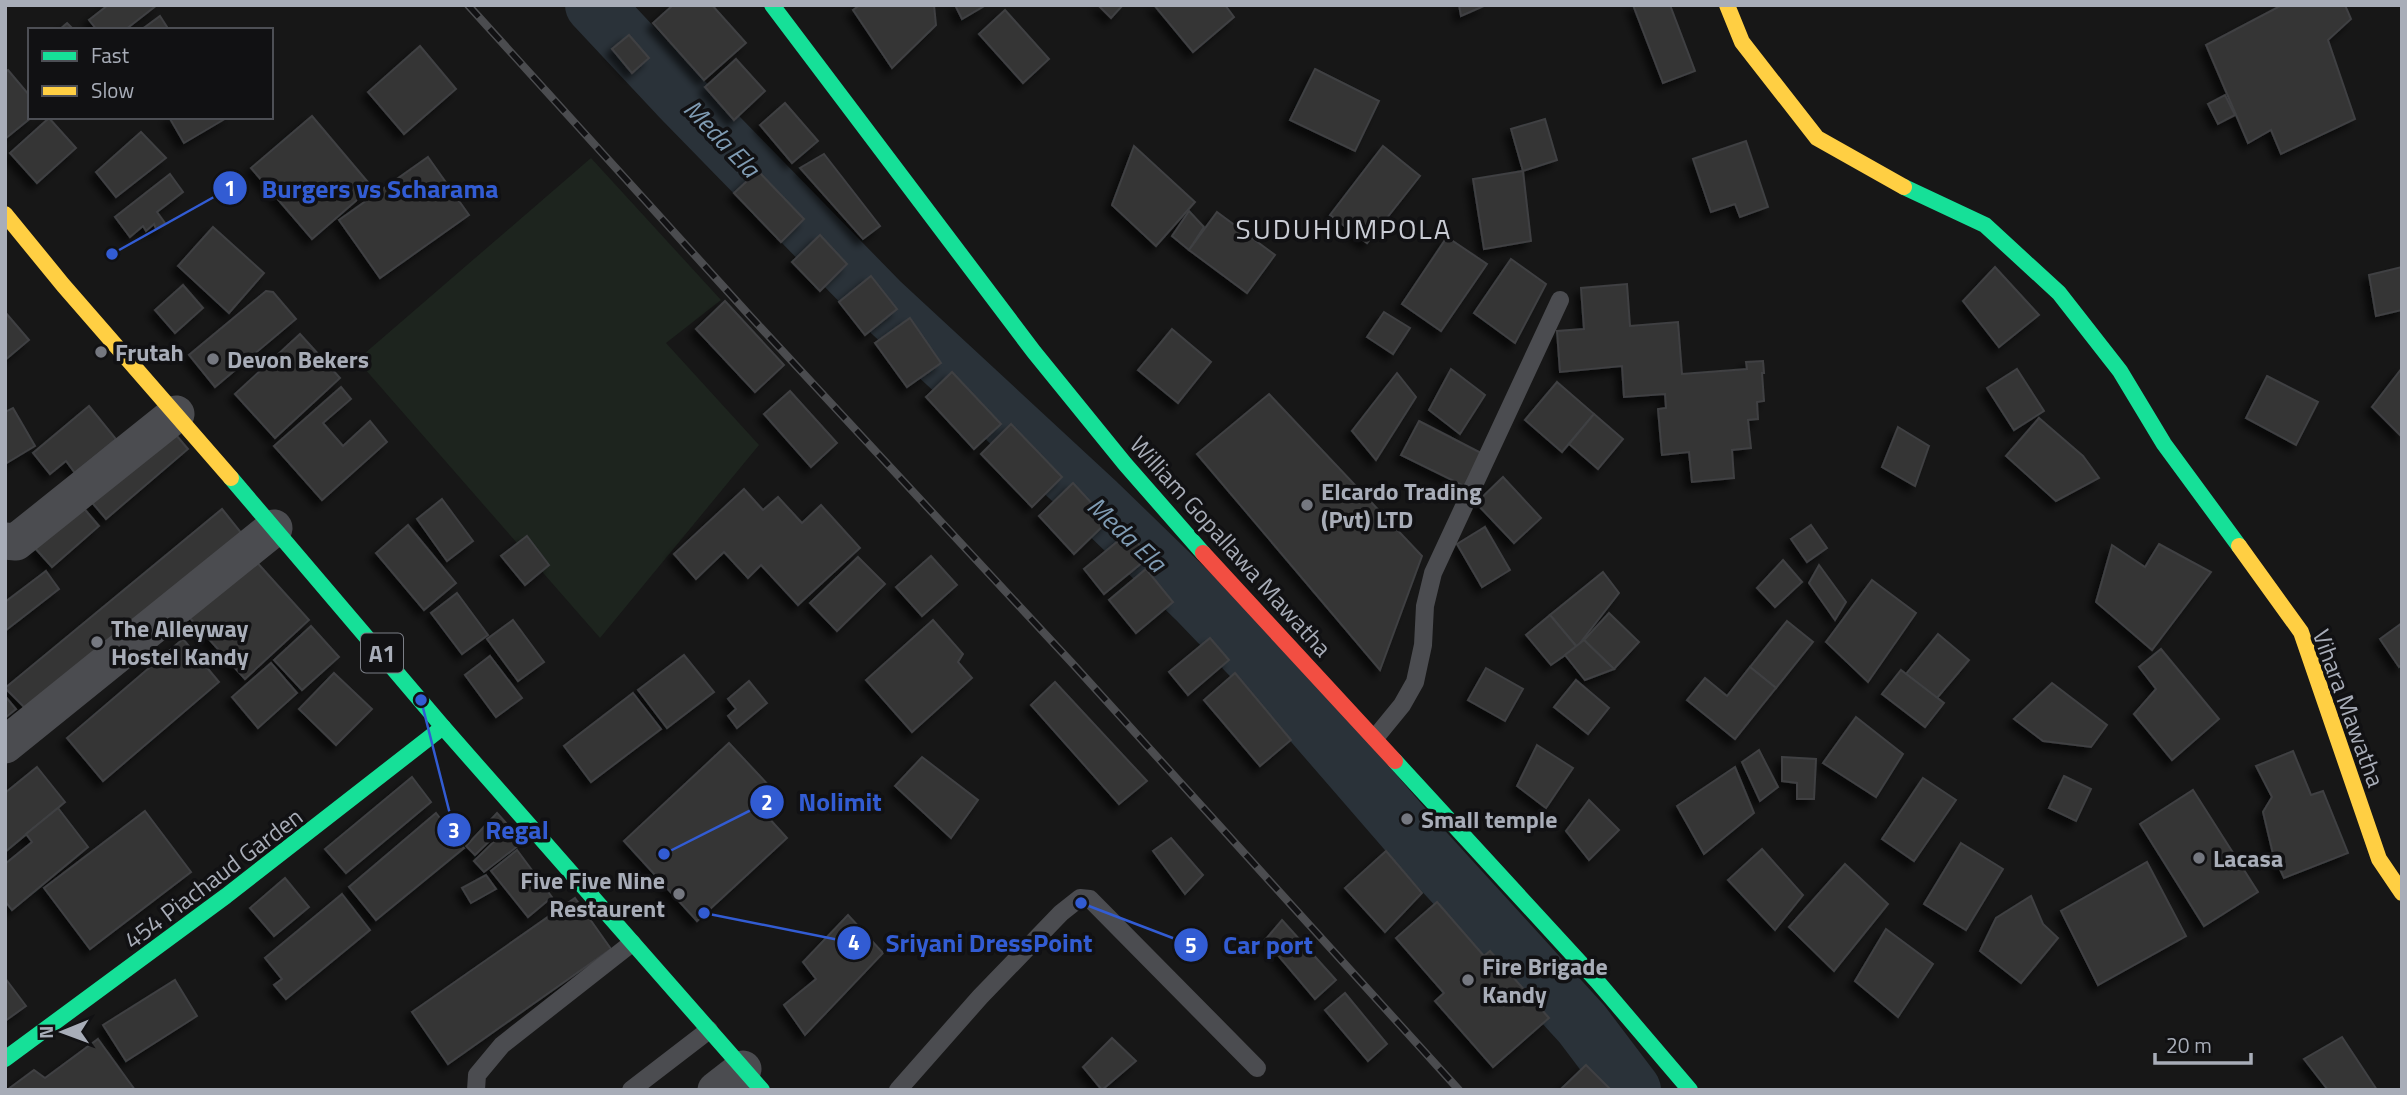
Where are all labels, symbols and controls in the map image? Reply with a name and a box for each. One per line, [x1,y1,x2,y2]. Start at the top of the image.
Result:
legend [28,28,273,119]
text: Fast [91,39,130,71]
text: Slow [91,74,134,106]
water label: Meda Ela [675,90,771,187]
callout: Burgers vs Scharama [213,165,513,212]
text: Burgers vs Scharama [262,169,498,208]
text: 1 [224,172,236,204]
district label: SUDUHUMPOLA [1236,207,1452,250]
place label: Frutah [115,334,184,370]
place label: Devon Bekers [227,341,369,377]
marker: Frutah [93,344,109,360]
marker: Devon Bekers [205,351,221,367]
street label: William Gopallawa Mawatha [1122,427,1340,665]
place label: Elcardo Trading (Pvt) LTD [1321,473,1482,537]
water label: Meda Ela [1079,487,1177,582]
marker: Elcardo Trading (Pvt) LTD [1299,497,1315,513]
place label: The Alleyway Hostel Kandy [111,610,249,674]
street label: Vihara Mawatha [2304,624,2394,792]
marker: The Alleyway Hostel Kandy [89,634,105,650]
road number: A1 [361,634,403,673]
callout: Nolimit [749,779,896,826]
text: Nolimit [798,782,882,821]
text: 2 [761,786,773,818]
street label: 454 Piachaud Garden [116,799,310,957]
place label: Small temple [1421,801,1558,837]
callout: Regal [436,807,562,854]
text: Regal [485,810,549,849]
marker: Small temple [1399,811,1415,827]
text: 3 [448,814,460,846]
place label: Lacasa [2213,840,2283,876]
marker: Lacasa [2191,850,2207,866]
place label: Five Five Nine Restaurent [520,862,665,926]
marker: Five Five Nine Restaurent [671,886,687,902]
callout: Sriyani DressPoint [836,920,1107,967]
callout: Car port [1174,922,1327,969]
text: Sriyani DressPoint [885,923,1093,962]
text: Car port [1223,925,1313,964]
text: 4 [848,926,860,958]
text: 5 [1185,929,1197,961]
place label: Fire Brigade Kandy [1482,948,1608,1012]
marker: Fire Brigade Kandy [1460,972,1476,988]
north arrow [28,997,98,1067]
scale bar [2155,1021,2251,1066]
text: N [31,1025,60,1039]
text: 20 m [2166,1029,2212,1061]

